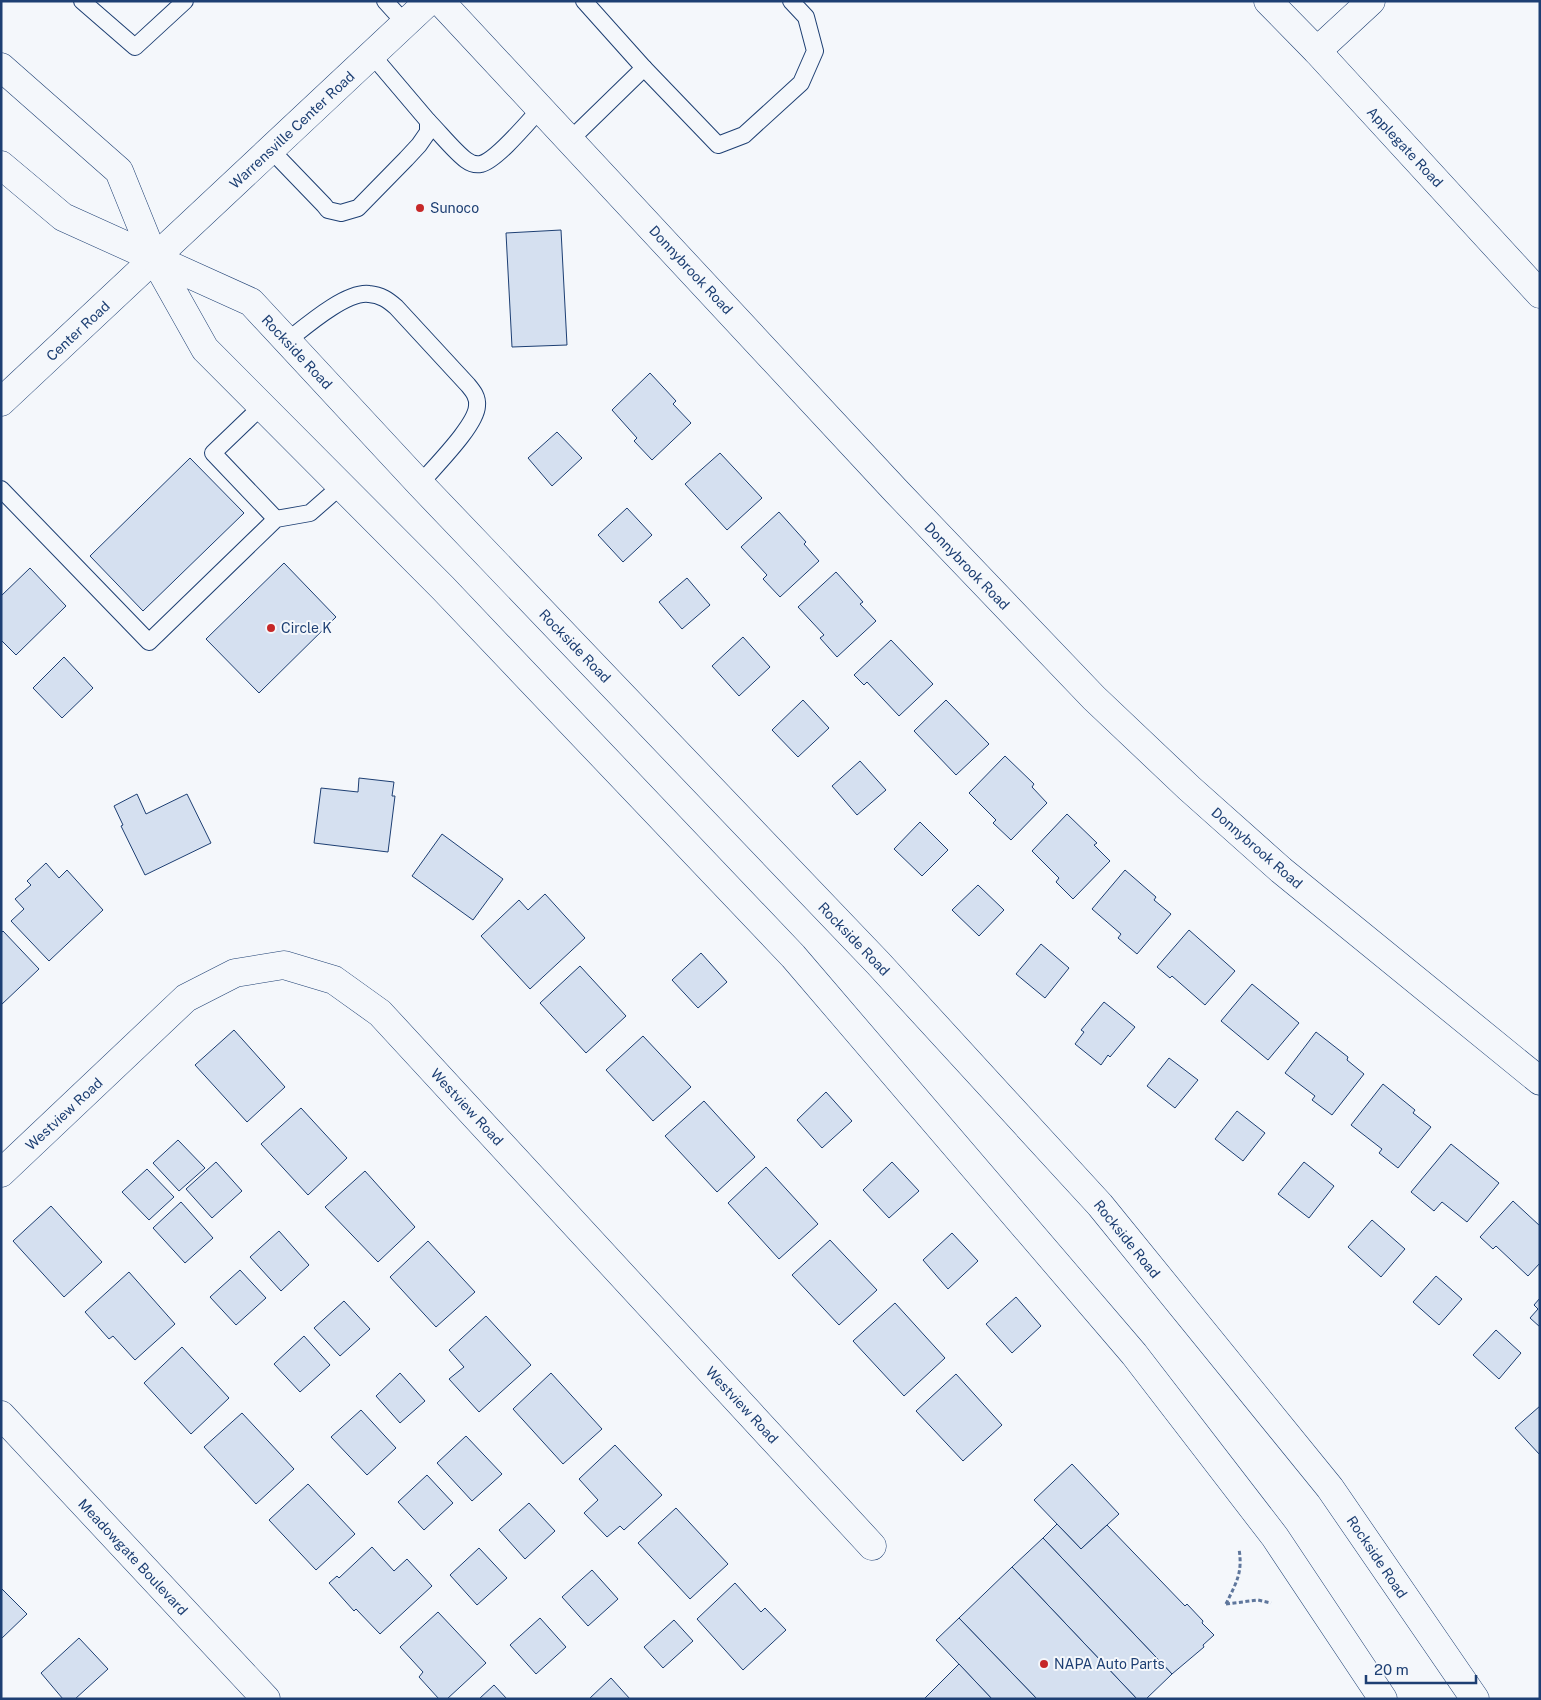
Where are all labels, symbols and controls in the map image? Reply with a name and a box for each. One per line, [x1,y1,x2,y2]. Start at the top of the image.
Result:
street label: Warrensville Center Road [226,68,358,192]
street label: Applegate Road [1364,104,1446,190]
place label: Sunoco [430,200,479,216]
marker: Sunoco [414,202,426,214]
street label: Donnybrook Road [646,222,736,318]
street label: Center Road [43,298,113,364]
street label: Rockside Road [259,312,335,392]
street label: Donnybrook Road [921,519,1013,613]
street label: Rockside Road [536,606,614,686]
place label: Circle K [281,620,332,636]
marker: Circle K [265,622,277,634]
street label: Donnybrook Road [1208,804,1306,892]
street label: Rockside Road [815,899,893,979]
street label: Westview Road [427,1065,507,1149]
street label: Westview Road [22,1074,106,1154]
street label: Rockside Road [1091,1197,1163,1281]
street label: Westview Road [702,1363,782,1447]
street label: Meadowgate Boulevard [75,1496,191,1618]
street label: Rockside Road [1344,1513,1410,1601]
scale bar [1366,1652,1476,1684]
place label: NAPA Auto Parts [1054,1656,1165,1672]
marker: NAPA Auto Parts [1038,1658,1050,1670]
text: 20 m [1374,1661,1409,1678]

